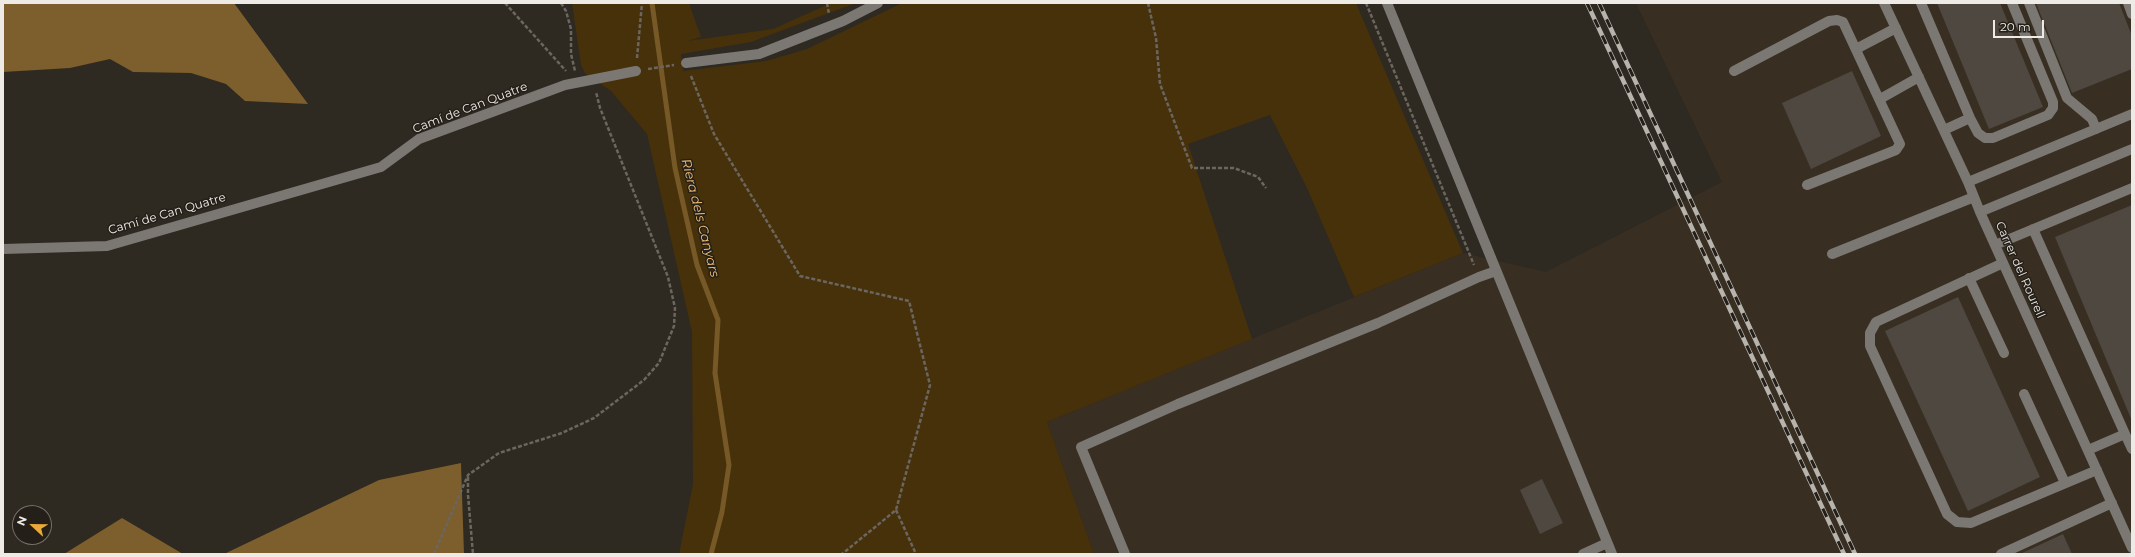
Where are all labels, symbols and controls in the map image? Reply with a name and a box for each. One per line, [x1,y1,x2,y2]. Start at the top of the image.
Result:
scale bar [1995,12,2046,38]
text: 20 m [2000,19,2031,34]
street label: Camí de Can Quatre [411,79,529,137]
water label: Riera dels Canyars [678,157,722,279]
street label: Camí de Can Quatre [106,190,228,238]
street label: Carrer del Rourell [1992,219,2048,321]
north arrow [12,505,52,545]
text: N [14,514,30,528]

